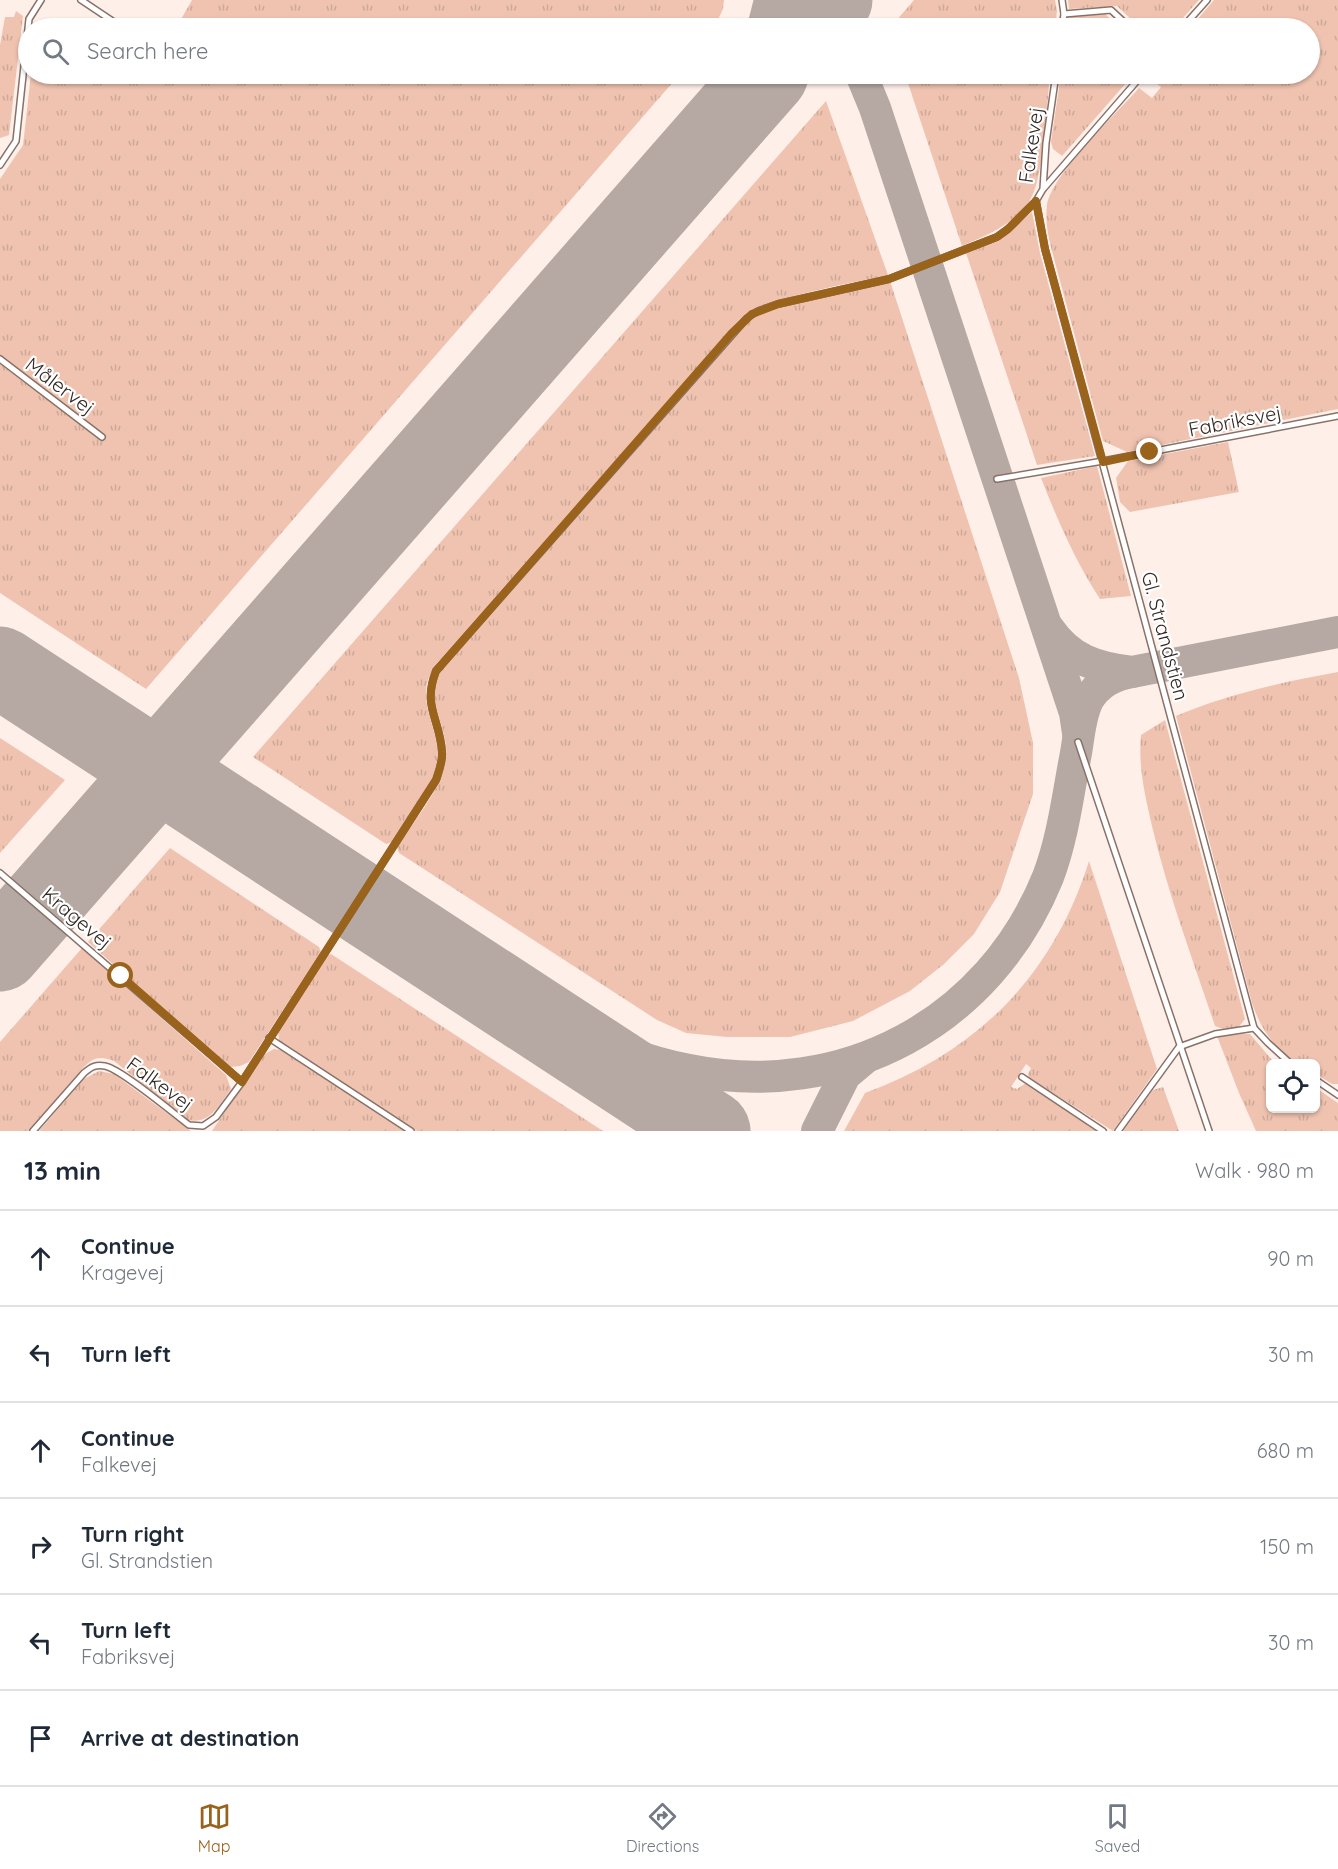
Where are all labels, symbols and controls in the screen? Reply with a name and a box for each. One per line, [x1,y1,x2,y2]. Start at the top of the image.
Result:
search box [18,18,1320,84]
icon: search [39,35,72,68]
text: Search here [87,37,208,65]
street label: Falkevej [1013,105,1048,184]
street label: Målervej [21,351,100,420]
street label: Fabriksvej [1186,399,1284,442]
route end [1136,438,1162,464]
street label: Gl. Strandstien [1136,569,1195,703]
street label: Kragevej [37,881,117,954]
route start [107,962,133,988]
street label: Falkevej [122,1051,198,1116]
map controls [1266,1059,1320,1113]
button: locate [1266,1059,1320,1113]
text: 13 min [24,1154,101,1187]
text: Walk · 980 m [1195,1158,1314,1183]
text: Continue [81,1232,175,1260]
icon: ahead [24,1242,57,1275]
text: 90 m [1267,1246,1314,1271]
text: Kragevej [81,1260,164,1285]
icon: left [24,1338,57,1371]
text: Turn left [81,1340,171,1368]
text: 30 m [1268,1342,1314,1367]
text: Continue [81,1424,175,1452]
icon: ahead [24,1434,57,1467]
text: 680 m [1257,1438,1314,1463]
text: Falkevej [81,1452,157,1477]
text: Turn right [81,1520,185,1548]
icon: right [24,1530,57,1563]
text: 150 m [1260,1534,1314,1559]
text: Gl. Strandstien [81,1548,213,1573]
text: Turn left [81,1616,171,1644]
icon: left [24,1626,57,1659]
text: 30 m [1268,1630,1314,1655]
text: Fabriksvej [81,1644,175,1669]
icon: arrive [24,1722,57,1755]
text: Arrive at destination [81,1724,299,1752]
tab: Map [198,1800,231,1856]
tab: Directions [626,1800,699,1856]
tab: Saved [1095,1800,1140,1856]

